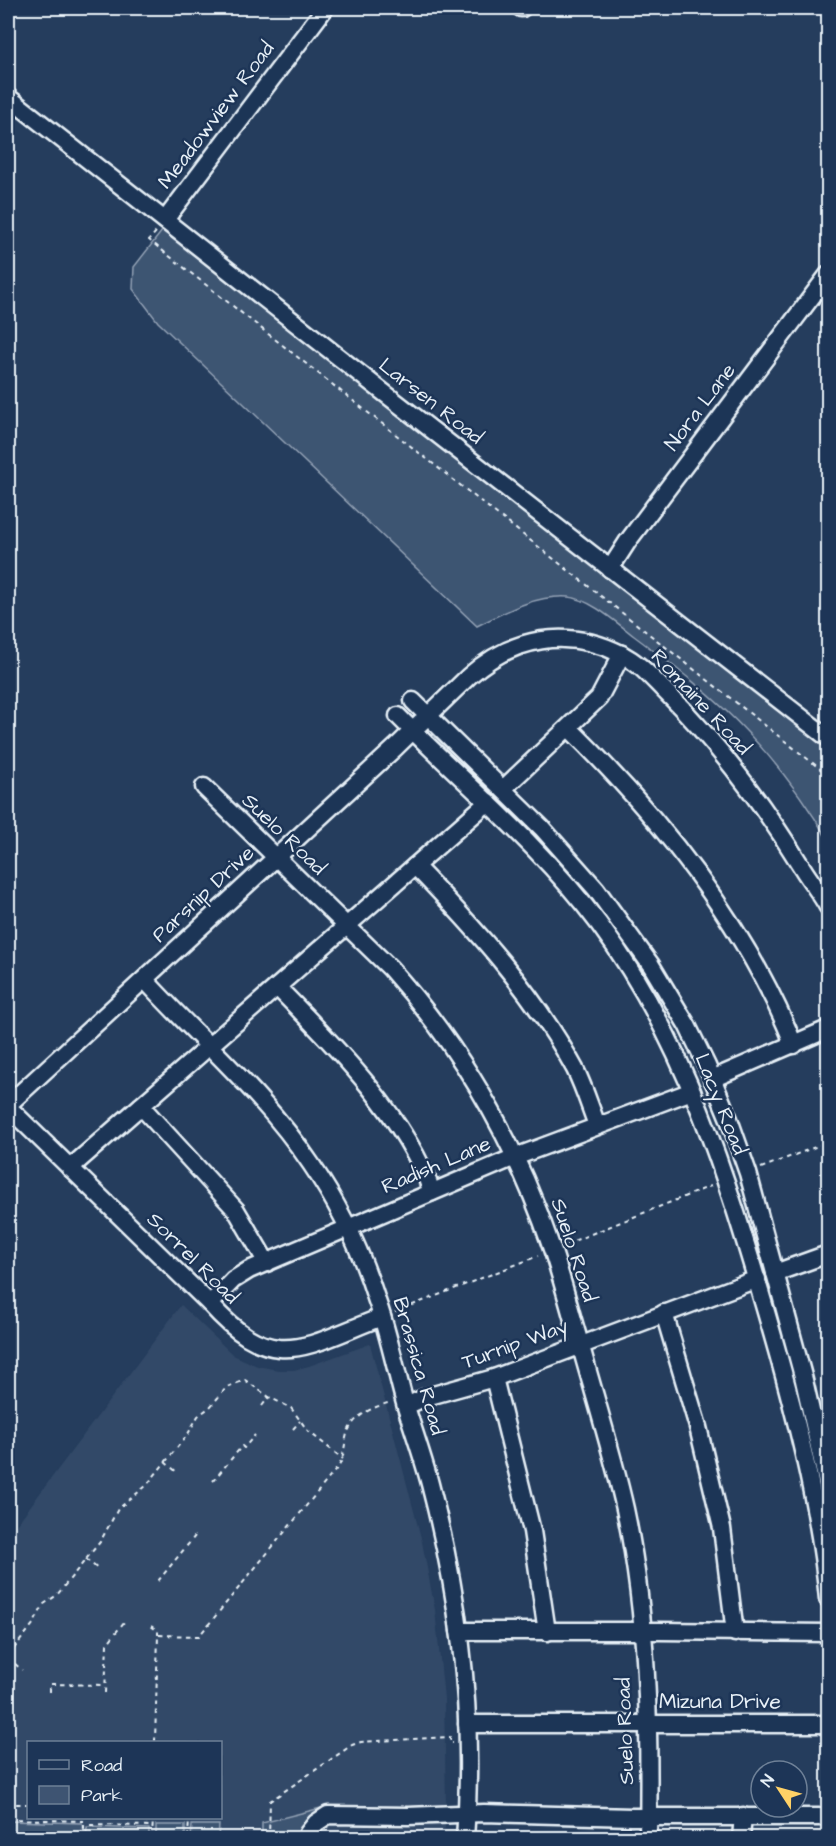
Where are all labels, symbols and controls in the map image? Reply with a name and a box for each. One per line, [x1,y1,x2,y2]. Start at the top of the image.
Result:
street label: Meadowview Road [151,35,281,195]
street label: Larsen Road [372,351,490,451]
street label: Nora Lane [658,357,742,457]
street label: Romaine Road [644,643,758,762]
street label: Suelo Road [235,786,333,882]
street label: Parsnip Drive [145,839,261,950]
street label: Lacy Road [686,1049,755,1160]
street label: Radish Lane [377,1129,495,1201]
street label: Suelo Road [544,1195,604,1306]
street label: Sorrel Road [140,1205,246,1311]
street label: Brassica Road [385,1294,453,1439]
street label: Turnip Way [458,1311,573,1379]
street label: Suelo Road [609,1677,641,1785]
street label: Mizuna Drive [659,1687,781,1716]
legend [27,1741,222,1819]
text: Road [81,1753,122,1778]
north arrow [749,1759,809,1819]
text: N [756,1770,780,1791]
text: Park [81,1783,123,1808]

